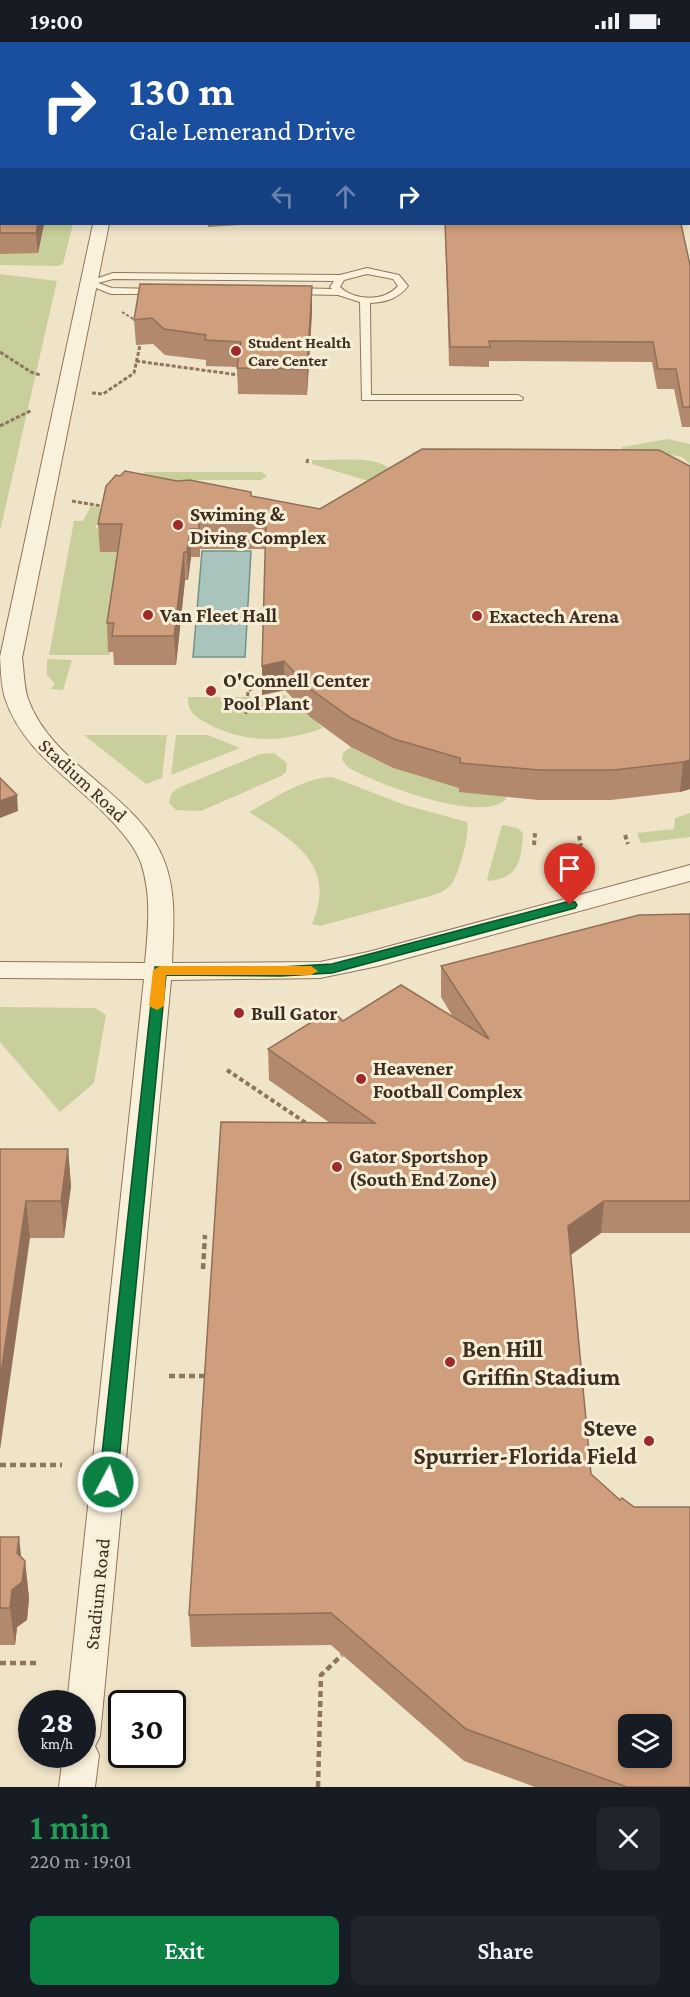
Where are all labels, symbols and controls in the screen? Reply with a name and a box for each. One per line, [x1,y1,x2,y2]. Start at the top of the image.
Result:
text: 19:00 [30,9,83,34]
icon: right [30,66,108,144]
text: 130 m [129,67,234,114]
text: Gale Lemerand Drive [129,116,356,146]
icon: left [266,180,299,213]
icon: ahead [329,180,362,213]
icon: right [392,180,425,213]
place label: Student Health Care Center [248,334,351,369]
marker: Student Health Care Center [229,344,243,358]
place label: Swiming & Diving Complex [190,503,327,548]
marker: Swiming & Diving Complex [171,518,185,532]
place label: Van Fleet Hall [159,604,277,626]
place label: Exactech Arena [489,605,619,627]
marker: Van Fleet Hall [141,608,155,622]
marker: Exactech Arena [470,609,484,623]
place label: O'Connell Center Pool Plant [223,669,370,714]
marker: O'Connell Center Pool Plant [204,684,218,698]
street label: Stadium Road [35,734,132,827]
pin [544,843,595,905]
icon: arrive [553,852,586,885]
place label: Bull Gator [251,1002,338,1024]
marker: Bull Gator [232,1006,246,1020]
place label: Heavener Football Complex [373,1057,523,1102]
marker: Heavener Football Complex [354,1072,368,1086]
place label: Gator Sportshop (South End Zone) [349,1145,498,1191]
marker: Gator Sportshop (South End Zone) [330,1160,344,1174]
place label: Ben Hill Griffin Stadium [462,1335,621,1390]
marker: Ben Hill Griffin Stadium [443,1355,457,1369]
place label: Steve Spurrier-Florida Field [413,1414,637,1469]
marker: Steve Spurrier-Florida Field [642,1434,656,1448]
position arrow [76,1450,140,1514]
street label: Stadium Road [80,1537,114,1651]
speed limit sign: 30 [108,1690,186,1768]
text: 28 [41,1705,73,1738]
map controls [618,1714,672,1768]
button: layers [618,1714,672,1768]
text: km/h [41,1736,73,1752]
text: 1 min [30,1807,110,1847]
button: close [597,1807,660,1870]
text: 220 m · 19:01 [30,1850,132,1872]
button: Exit [30,1916,339,1985]
button: Share [351,1916,660,1985]

